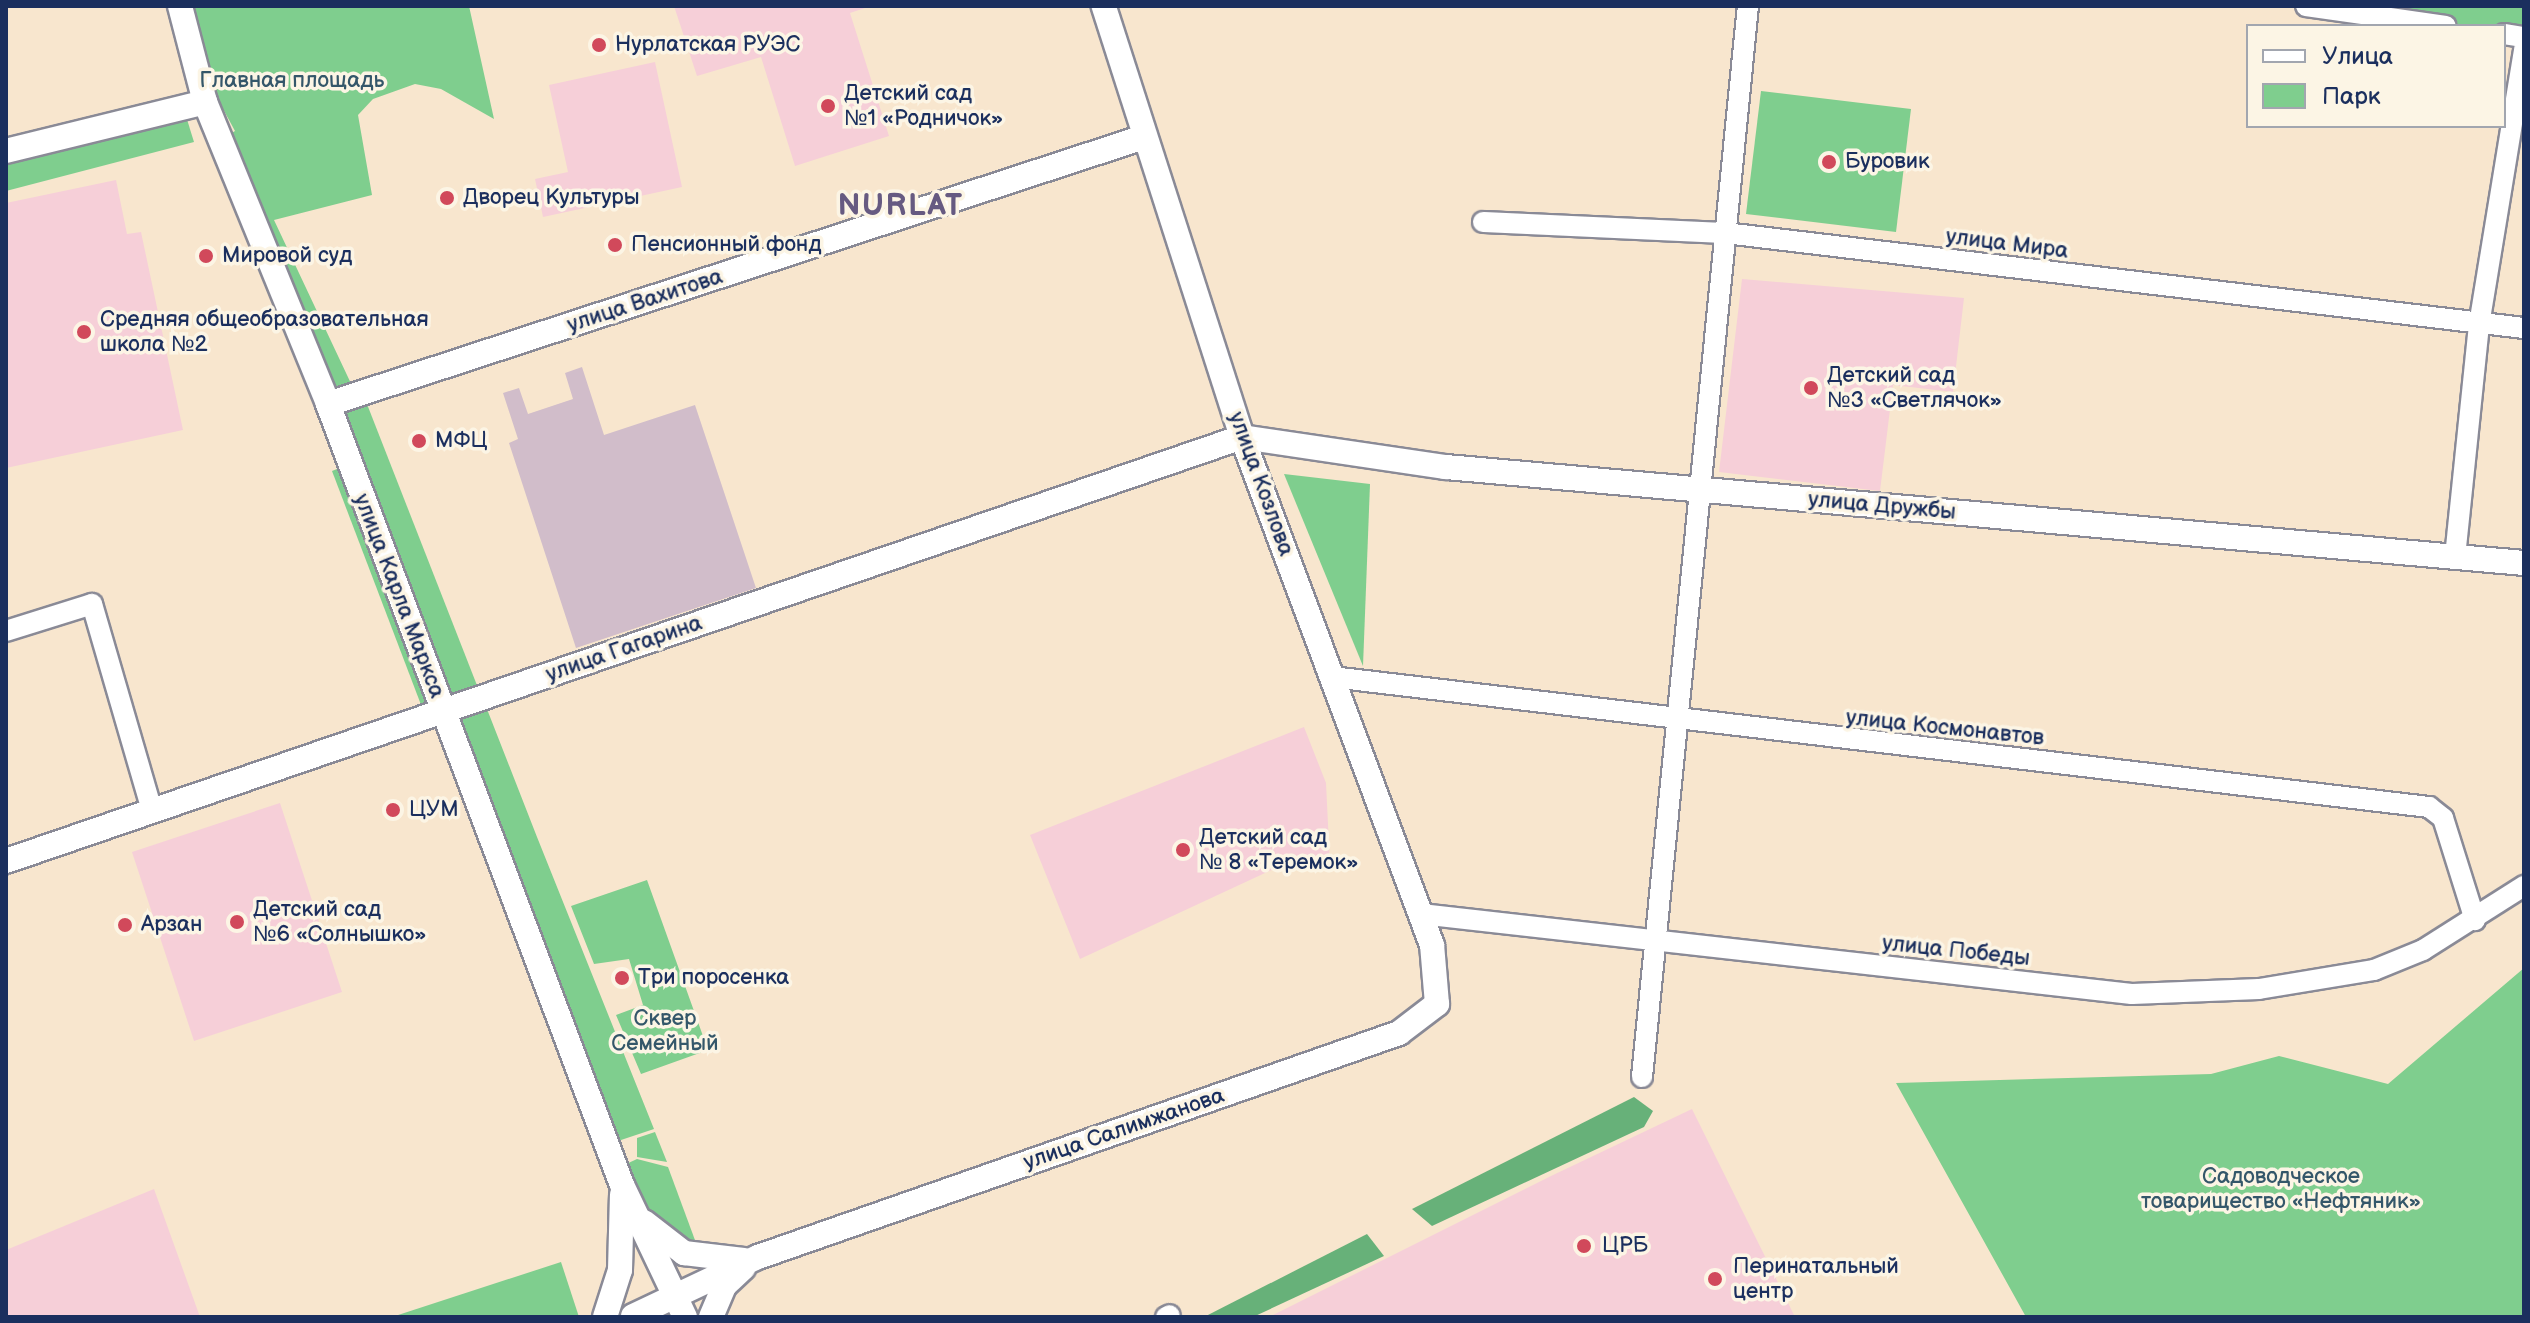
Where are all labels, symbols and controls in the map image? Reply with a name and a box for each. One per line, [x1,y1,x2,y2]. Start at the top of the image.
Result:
legend [2246,24,2506,128]
place label: Нурлатская РУЭС [615,32,800,58]
marker: Нурлатская РУЭС [590,36,608,54]
text: Улица [2322,42,2393,71]
park label: Главная площадь [200,68,384,94]
place label: Детский сад №1 «Родничок» [844,80,1003,132]
text: Парк [2322,82,2380,111]
marker: Детский сад №1 «Родничок» [819,97,837,115]
place label: Буровик [1845,149,1930,175]
marker: Буровик [1820,153,1838,171]
place label: Дворец Культуры [463,185,640,211]
district label: NURLAT [838,188,964,224]
marker: Дворец Культуры [438,189,456,207]
street label: улица Мира [1944,223,2070,265]
place label: Пенсионный фонд [631,232,822,258]
marker: Пенсионный фонд [606,236,624,254]
place label: Мировой суд [222,243,352,269]
marker: Мировой суд [197,247,215,265]
street label: улица Вахитова [564,263,726,339]
place label: Средняя общеобразовательная школа №2 [100,306,429,358]
marker: Средняя общеобразовательная школа №2 [75,323,93,341]
place label: Детский сад №3 «Светлячок» [1827,362,2002,414]
marker: Детский сад №3 «Светлячок» [1802,379,1820,397]
street label: улица Козлова [1223,408,1299,560]
place label: МФЦ [435,428,487,454]
marker: МФЦ [410,432,428,450]
street label: улица Дружбы [1807,486,1957,526]
street label: улица Карла Маркса [348,490,450,702]
street label: улица Гагарина [543,610,705,688]
street label: улица Космонавтов [1845,704,2045,752]
place label: ЦУМ [409,797,459,823]
marker: ЦУМ [384,801,402,819]
place label: Детский сад № 8 «Теремок» [1199,824,1359,876]
marker: Детский сад № 8 «Теремок» [1174,841,1192,859]
place label: Детский сад №6 «Солнышко» [253,896,427,948]
place label: Арзан [141,912,203,938]
marker: Детский сад №6 «Солнышко» [228,913,246,931]
marker: Арзан [116,916,134,934]
street label: улица Победы [1881,930,2031,972]
place label: Три поросенка [638,965,789,991]
marker: Три поросенка [613,969,631,987]
park label: Сквер Семейный [611,1005,719,1056]
street label: улица Салимжанова [1020,1082,1228,1176]
park label: Садоводческое товарищество «Нефтяник» [2141,1163,2421,1214]
place label: ЦРБ [1602,1233,1648,1259]
marker: ЦРБ [1573,1235,1595,1257]
place label: Перинатальный центр [1733,1253,1899,1304]
marker: Перинатальный центр [1704,1268,1726,1290]

